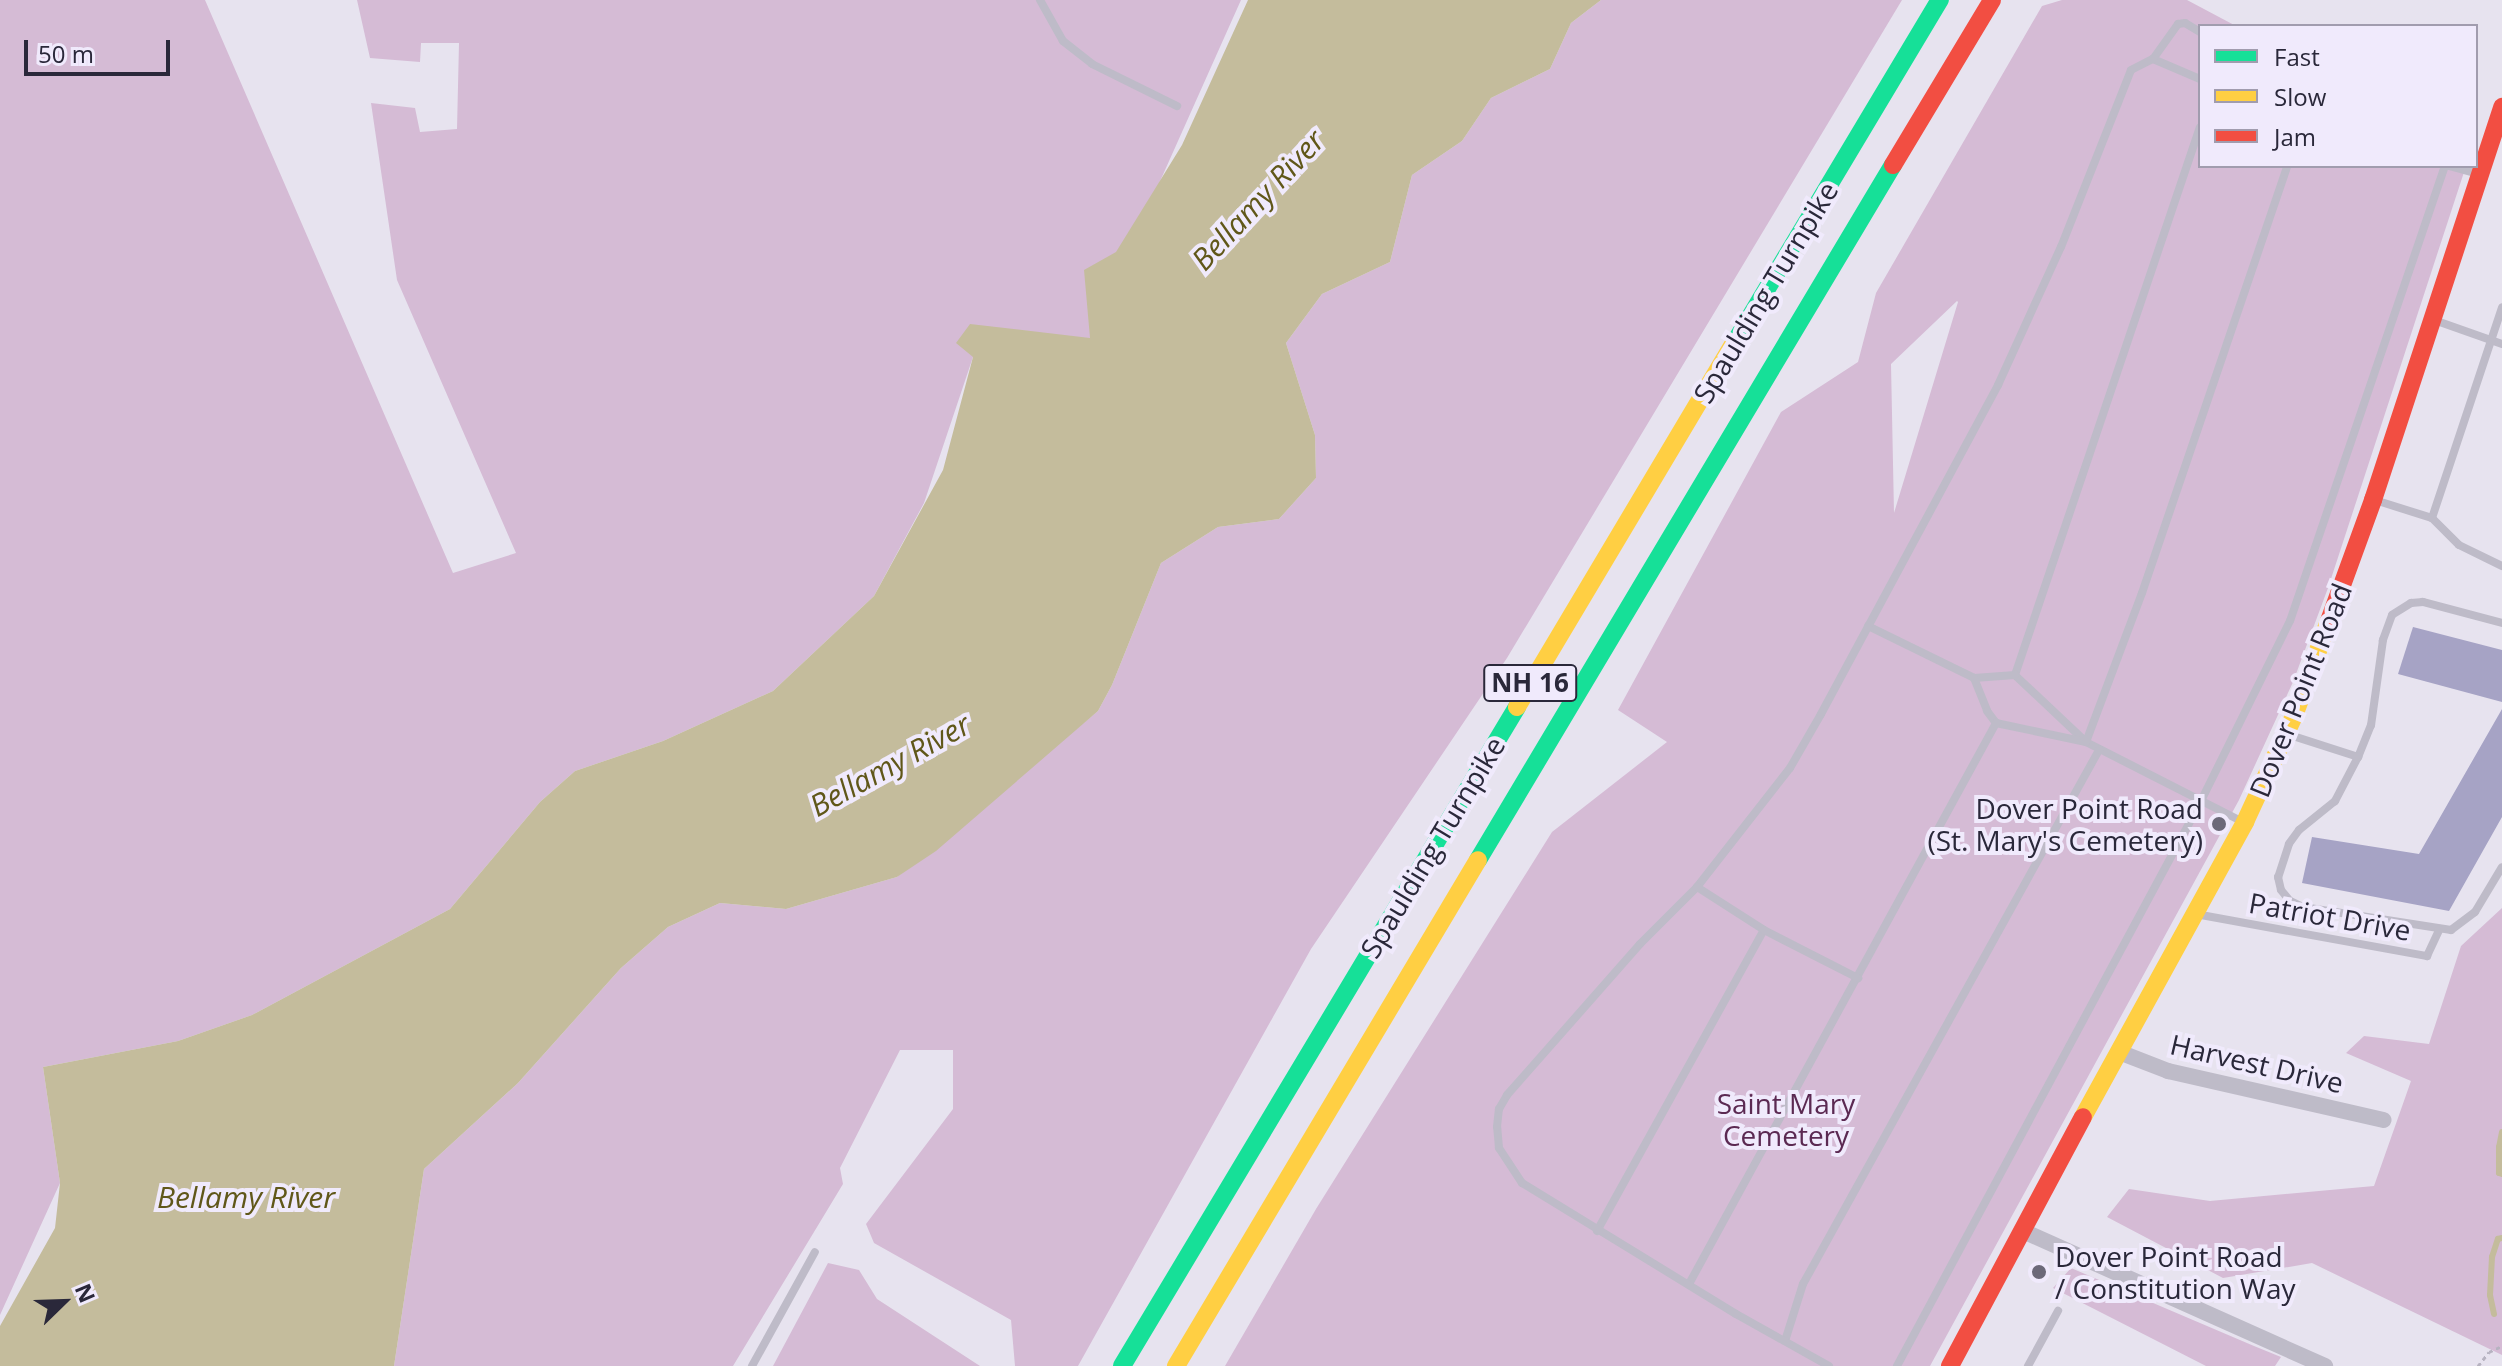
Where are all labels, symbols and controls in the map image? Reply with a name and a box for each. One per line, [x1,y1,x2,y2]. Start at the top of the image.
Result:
scale bar [28,24,174,74]
legend [2198,24,2478,168]
text: 50 m [38,37,94,70]
text: Fast [2274,40,2320,73]
text: Slow [2274,80,2326,113]
text: Jam [2274,120,2316,153]
water label: Bellamy River [1184,123,1332,277]
street label: Spaulding Turnpike [1686,175,1844,409]
street label: Dover Point Road [2242,578,2358,802]
road number: NH 16 [1482,661,1578,705]
water label: Bellamy River [803,706,977,824]
street label: Spaulding Turnpike [1353,730,1511,964]
place label: Dover Point Road (St. Mary's Cemetery) [1927,791,2203,857]
marker: Dover Point Road (St. Mary's Cemetery) [2210,815,2228,833]
street label: Patriot Drive [2247,885,2413,947]
street label: Harvest Drive [2167,1027,2347,1099]
park label: Saint Mary Cemetery [1717,1086,1855,1152]
water label: Bellamy River [157,1179,335,1215]
place label: Dover Point Road / Constitution Way [2055,1239,2296,1305]
north arrow [24,1262,104,1342]
marker: Dover Point Road / Constitution Way [2030,1263,2048,1281]
text: N [69,1279,103,1307]

